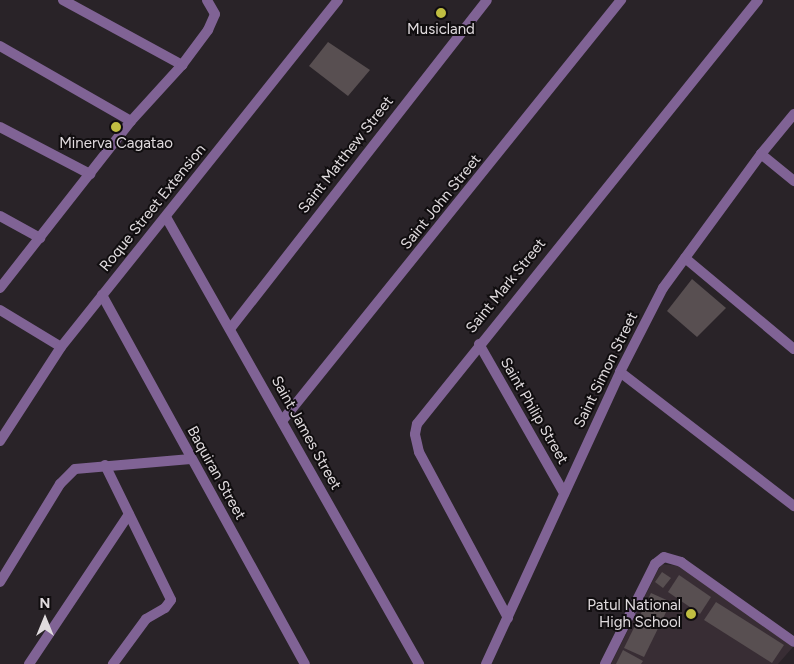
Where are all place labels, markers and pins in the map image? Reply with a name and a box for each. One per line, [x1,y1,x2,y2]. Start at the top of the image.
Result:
marker: Musicland [435,7,447,19]
place label: Musicland [407,21,475,39]
marker: Minerva Cagatao [110,121,122,133]
place label: Minerva Cagatao [59,135,173,153]
place label: Patul National High School [587,596,681,631]
marker: Patul National High School [685,608,697,620]

